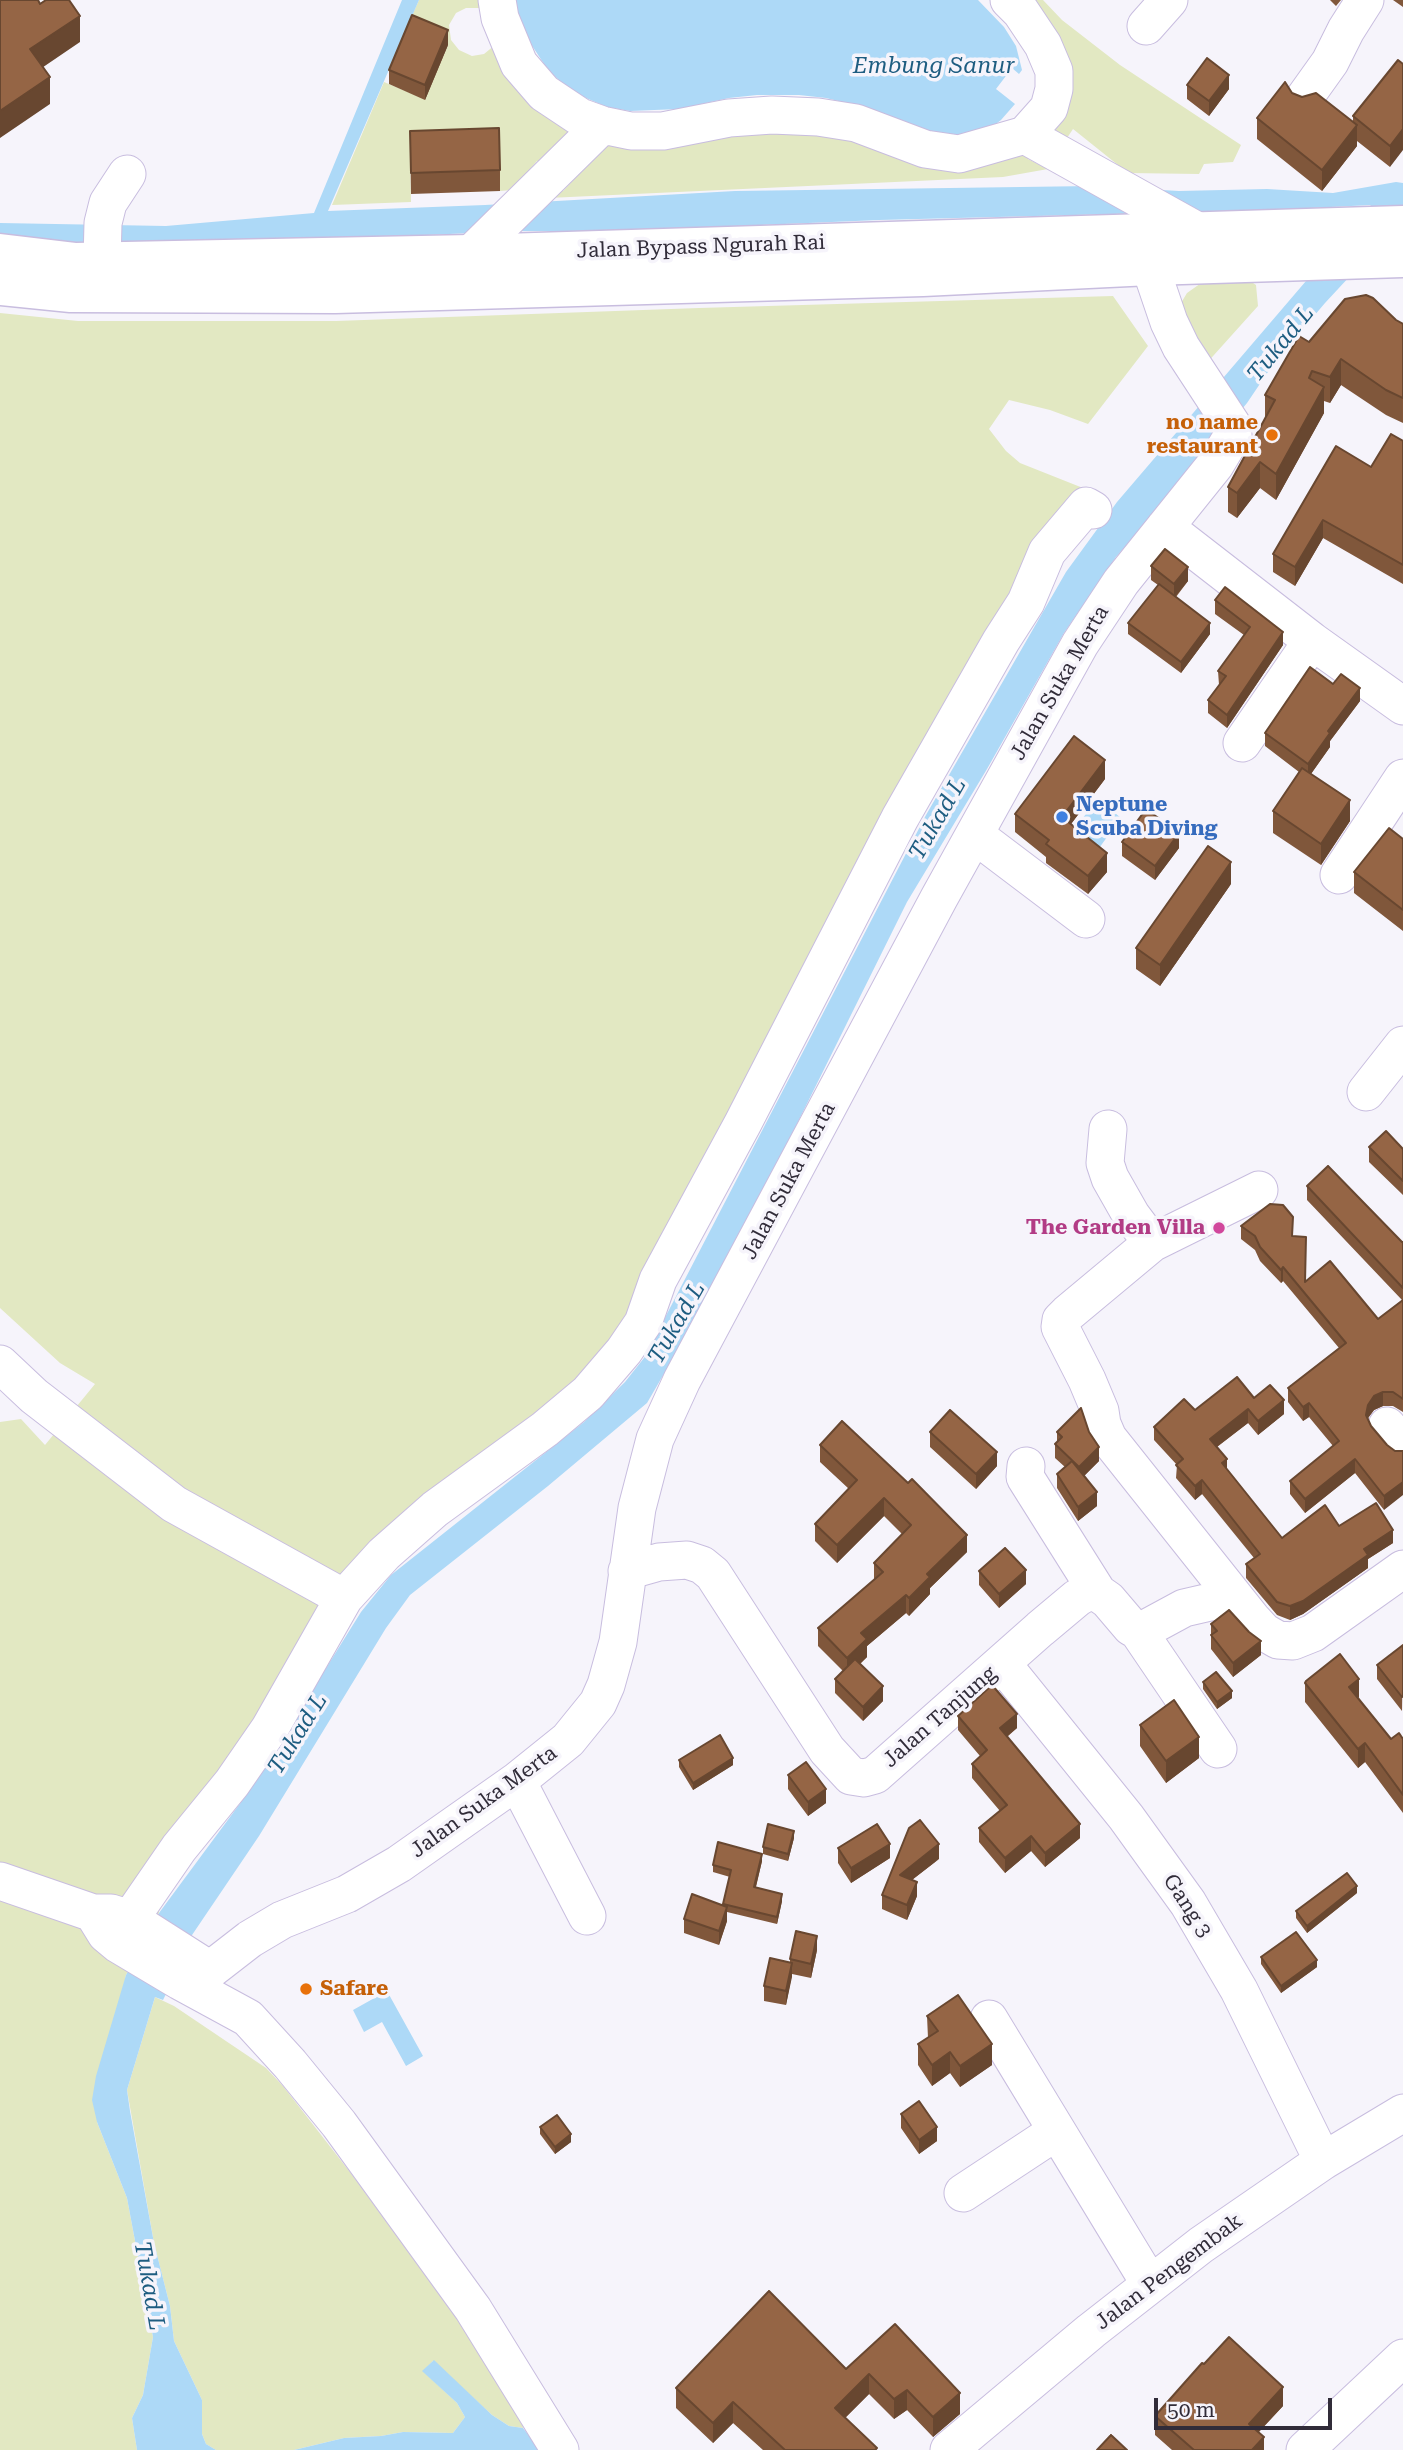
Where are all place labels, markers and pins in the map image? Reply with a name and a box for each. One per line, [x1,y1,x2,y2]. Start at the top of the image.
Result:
place label: no name restaurant [1147,410,1258,460]
marker: no name restaurant [1264,427,1280,443]
place label: Neptune Scuba Diving [1076,792,1217,842]
marker: Neptune Scuba Diving [1054,809,1070,825]
place label: The Garden Villa [1026,1215,1205,1241]
marker: The Garden Villa [1211,1220,1227,1236]
place label: Safare [320,1976,388,2002]
marker: Safare [298,1981,314,1997]

